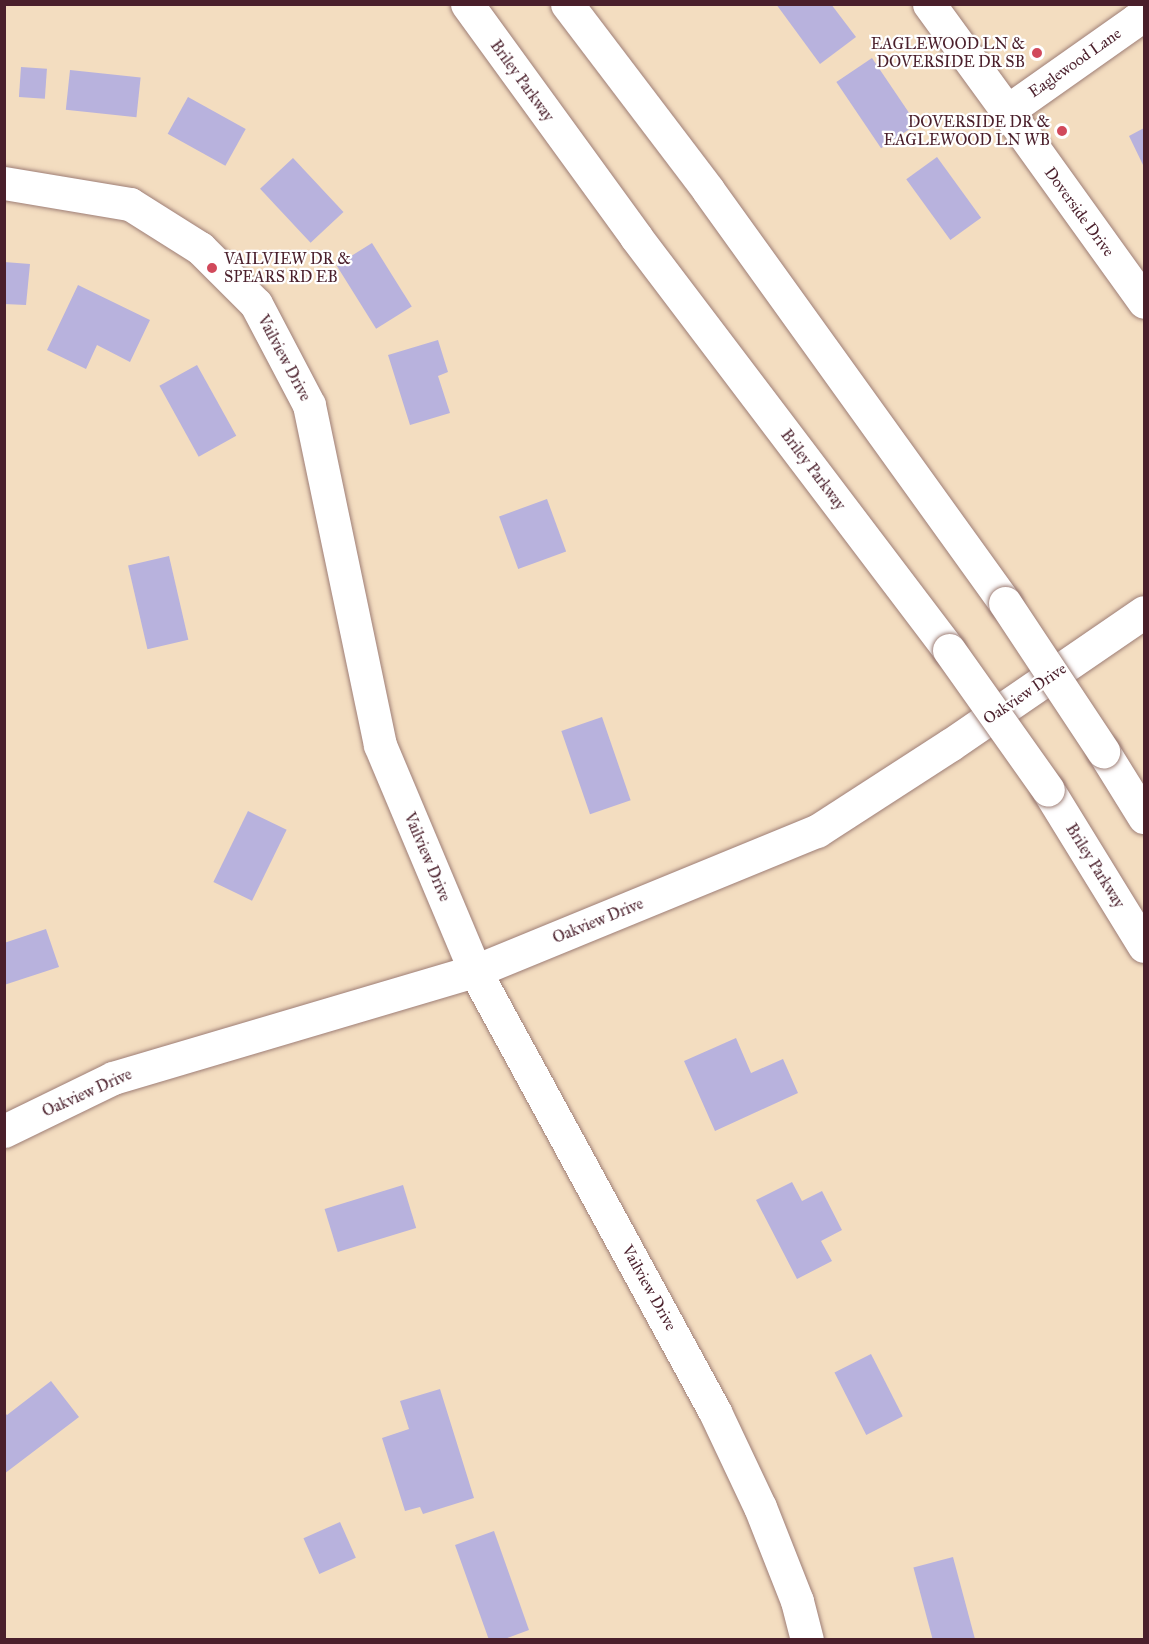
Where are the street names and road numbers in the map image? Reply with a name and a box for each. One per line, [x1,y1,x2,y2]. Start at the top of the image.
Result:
street label: Eaglewood Lane [1025,24,1125,102]
street label: Briley Parkway [486,36,558,126]
street label: Doverside Drive [1040,163,1118,261]
street label: Vailview Drive [253,312,315,404]
street label: Briley Parkway [776,426,850,514]
street label: Oakview Drive [980,659,1070,729]
street label: Vailview Drive [400,810,454,904]
street label: Briley Parkway [1061,820,1129,912]
street label: Oakview Drive [550,894,646,948]
street label: Oakview Drive [39,1065,135,1121]
street label: Vailview Drive [618,1242,680,1334]

